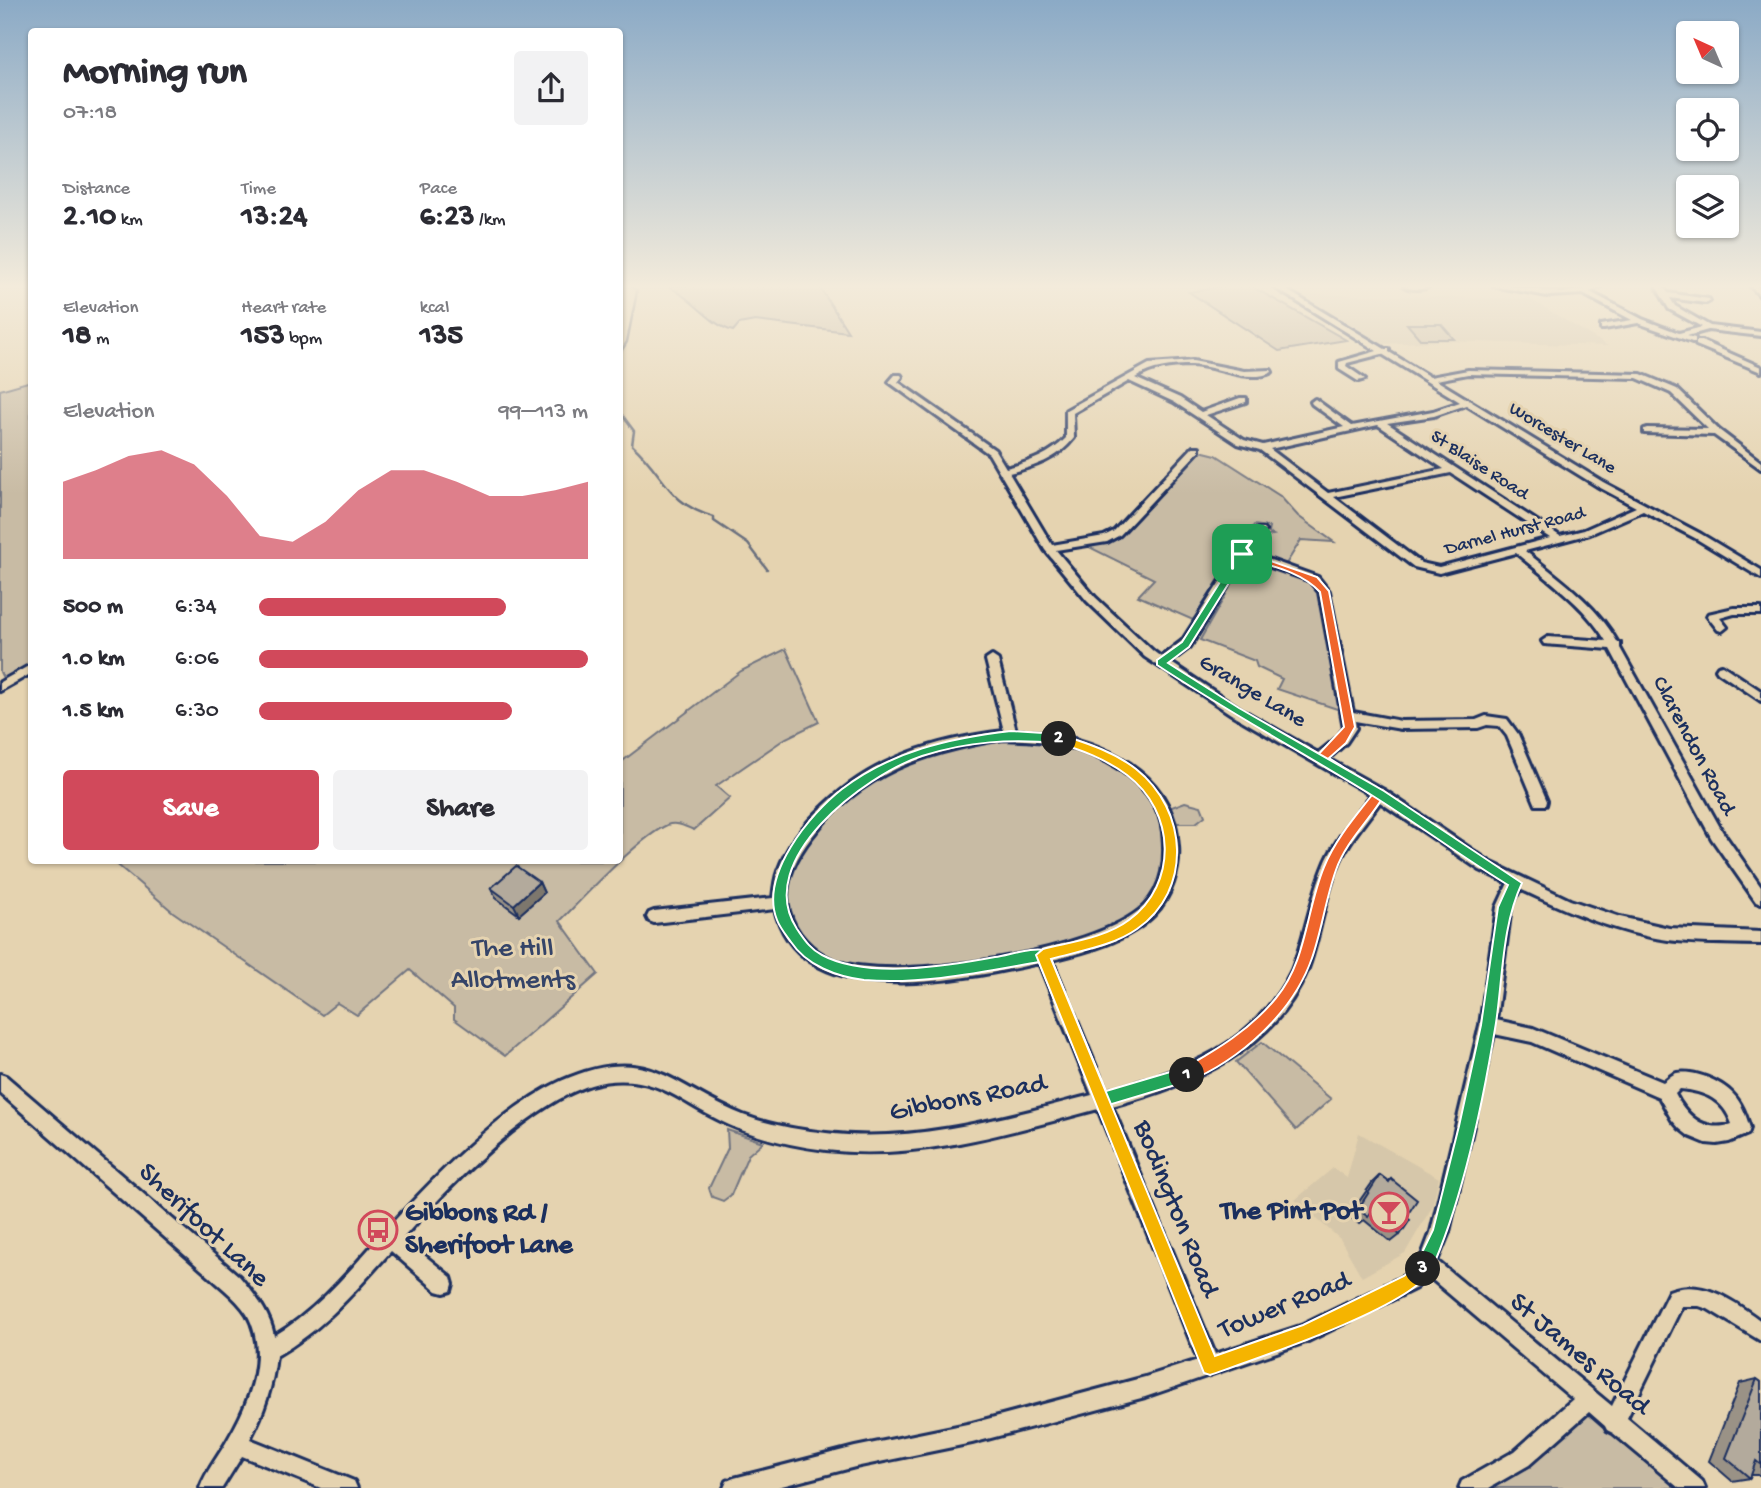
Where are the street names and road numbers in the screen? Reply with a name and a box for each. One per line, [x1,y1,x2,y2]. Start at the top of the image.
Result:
street label: Worcester Lane [1504,398,1620,480]
street label: St Blaise Road [1426,426,1534,507]
street label: Darnel Hurst Road [1440,502,1590,562]
street label: Grange Lane [1193,649,1312,735]
street label: Clarendon Road [1645,672,1742,821]
street label: Gibbons Road [887,1067,1052,1130]
street label: Bodington Road [1124,1115,1226,1305]
street label: Sherifoot Lane [130,1157,276,1296]
street label: Tower Road [1212,1264,1358,1348]
street label: St James Road [1502,1286,1658,1425]

